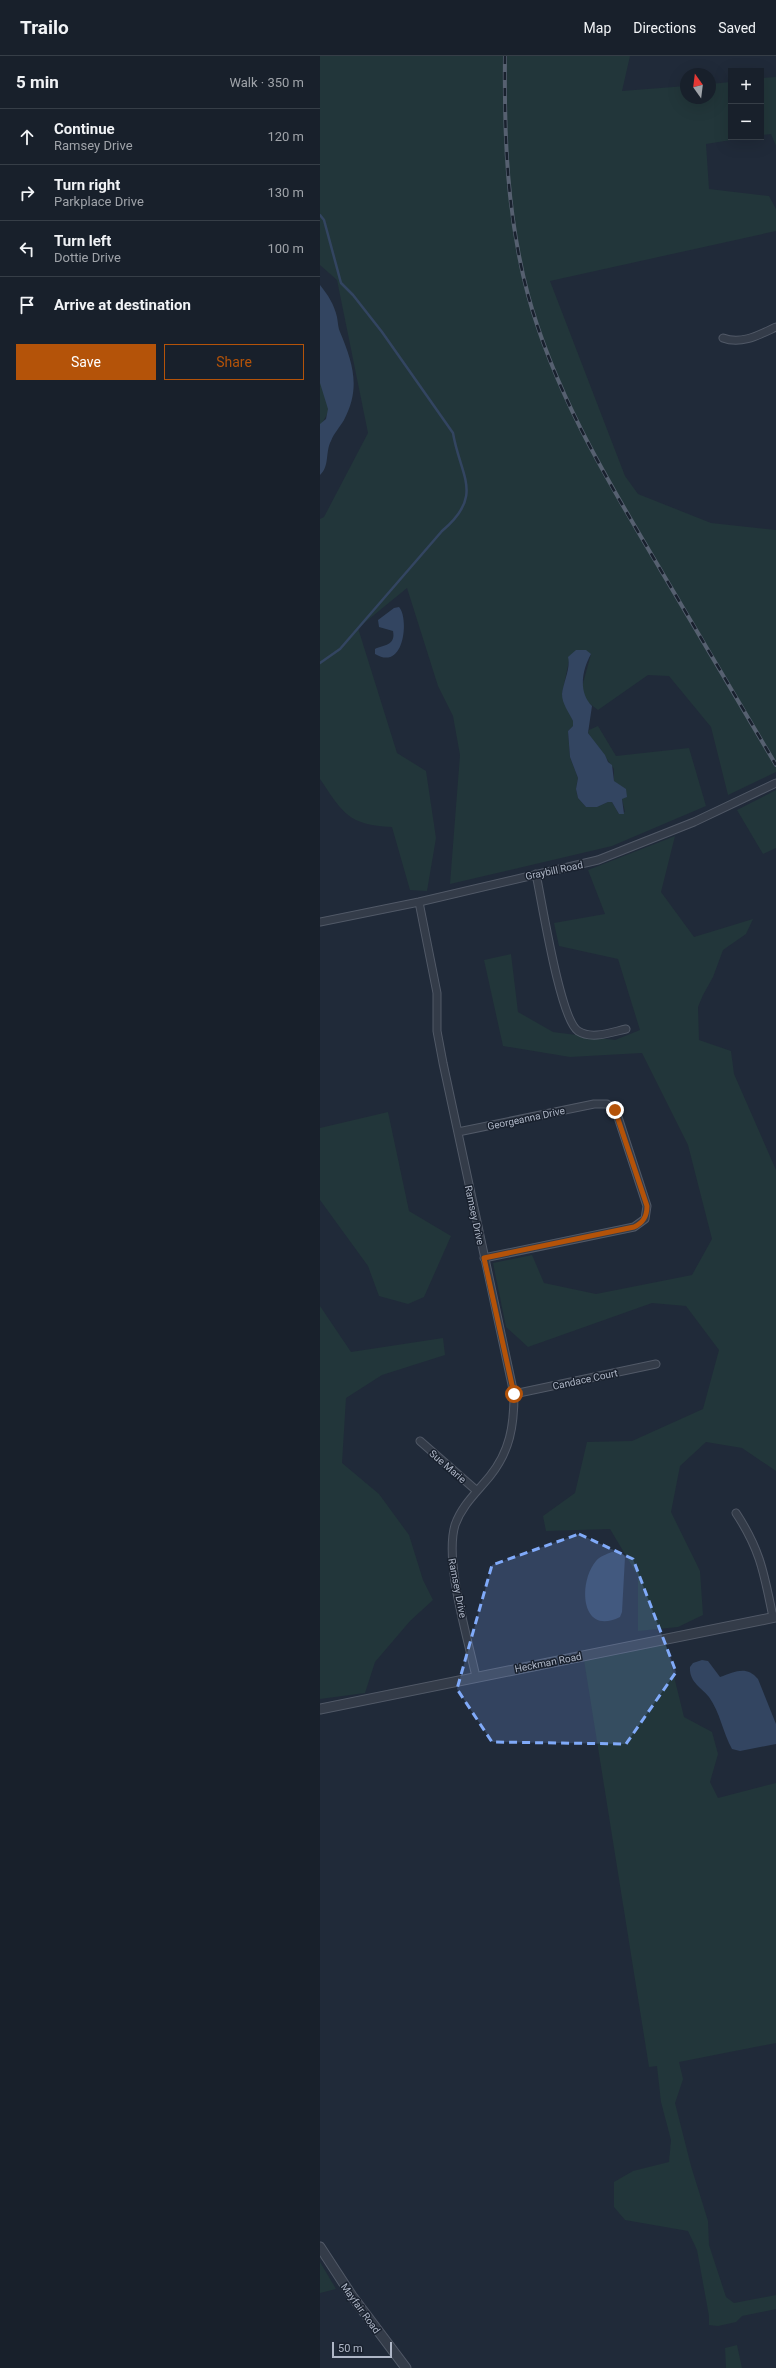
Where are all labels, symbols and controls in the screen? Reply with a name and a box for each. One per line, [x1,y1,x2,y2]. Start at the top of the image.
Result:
text: Trailo [20,16,69,39]
text: Map [584,20,611,36]
text: Directions [633,20,696,36]
text: Saved [718,20,756,36]
north arrow [680,68,716,104]
map controls [728,68,764,140]
button: + [728,68,764,104]
text: 5 min [16,72,59,92]
text: Walk · 350 m [229,75,304,90]
button: − [728,104,764,140]
text: Continue [54,120,115,138]
icon: ahead [16,126,38,148]
text: 120 m [267,129,304,144]
text: Ramsey Drive [54,138,133,153]
text: Turn right [54,176,120,194]
icon: right [16,182,38,204]
text: 130 m [267,185,304,200]
text: Parkplace Drive [54,194,144,209]
text: Turn left [54,232,111,250]
icon: left [16,238,38,260]
text: 100 m [267,241,304,256]
text: Dottie Drive [54,250,121,265]
icon: arrive [16,294,38,316]
text: Arrive at destination [54,296,191,314]
button: Save [16,344,156,380]
button: Share [164,344,304,380]
street label: Graybill Road [524,859,584,882]
route end [606,1101,624,1119]
street label: Georgeanna Drive [486,1105,566,1132]
street label: Ramsey Drive [463,1184,486,1246]
street label: Candace Court [552,1367,619,1392]
route start [505,1385,523,1403]
street label: Sue Marie [427,1448,468,1485]
street label: Ramsey Drive [446,1557,469,1619]
street label: Heckman Road [514,1651,582,1674]
street label: Mayfair Road [339,2281,382,2335]
scale bar [332,2340,392,2359]
text: 50 m [338,2342,363,2355]

